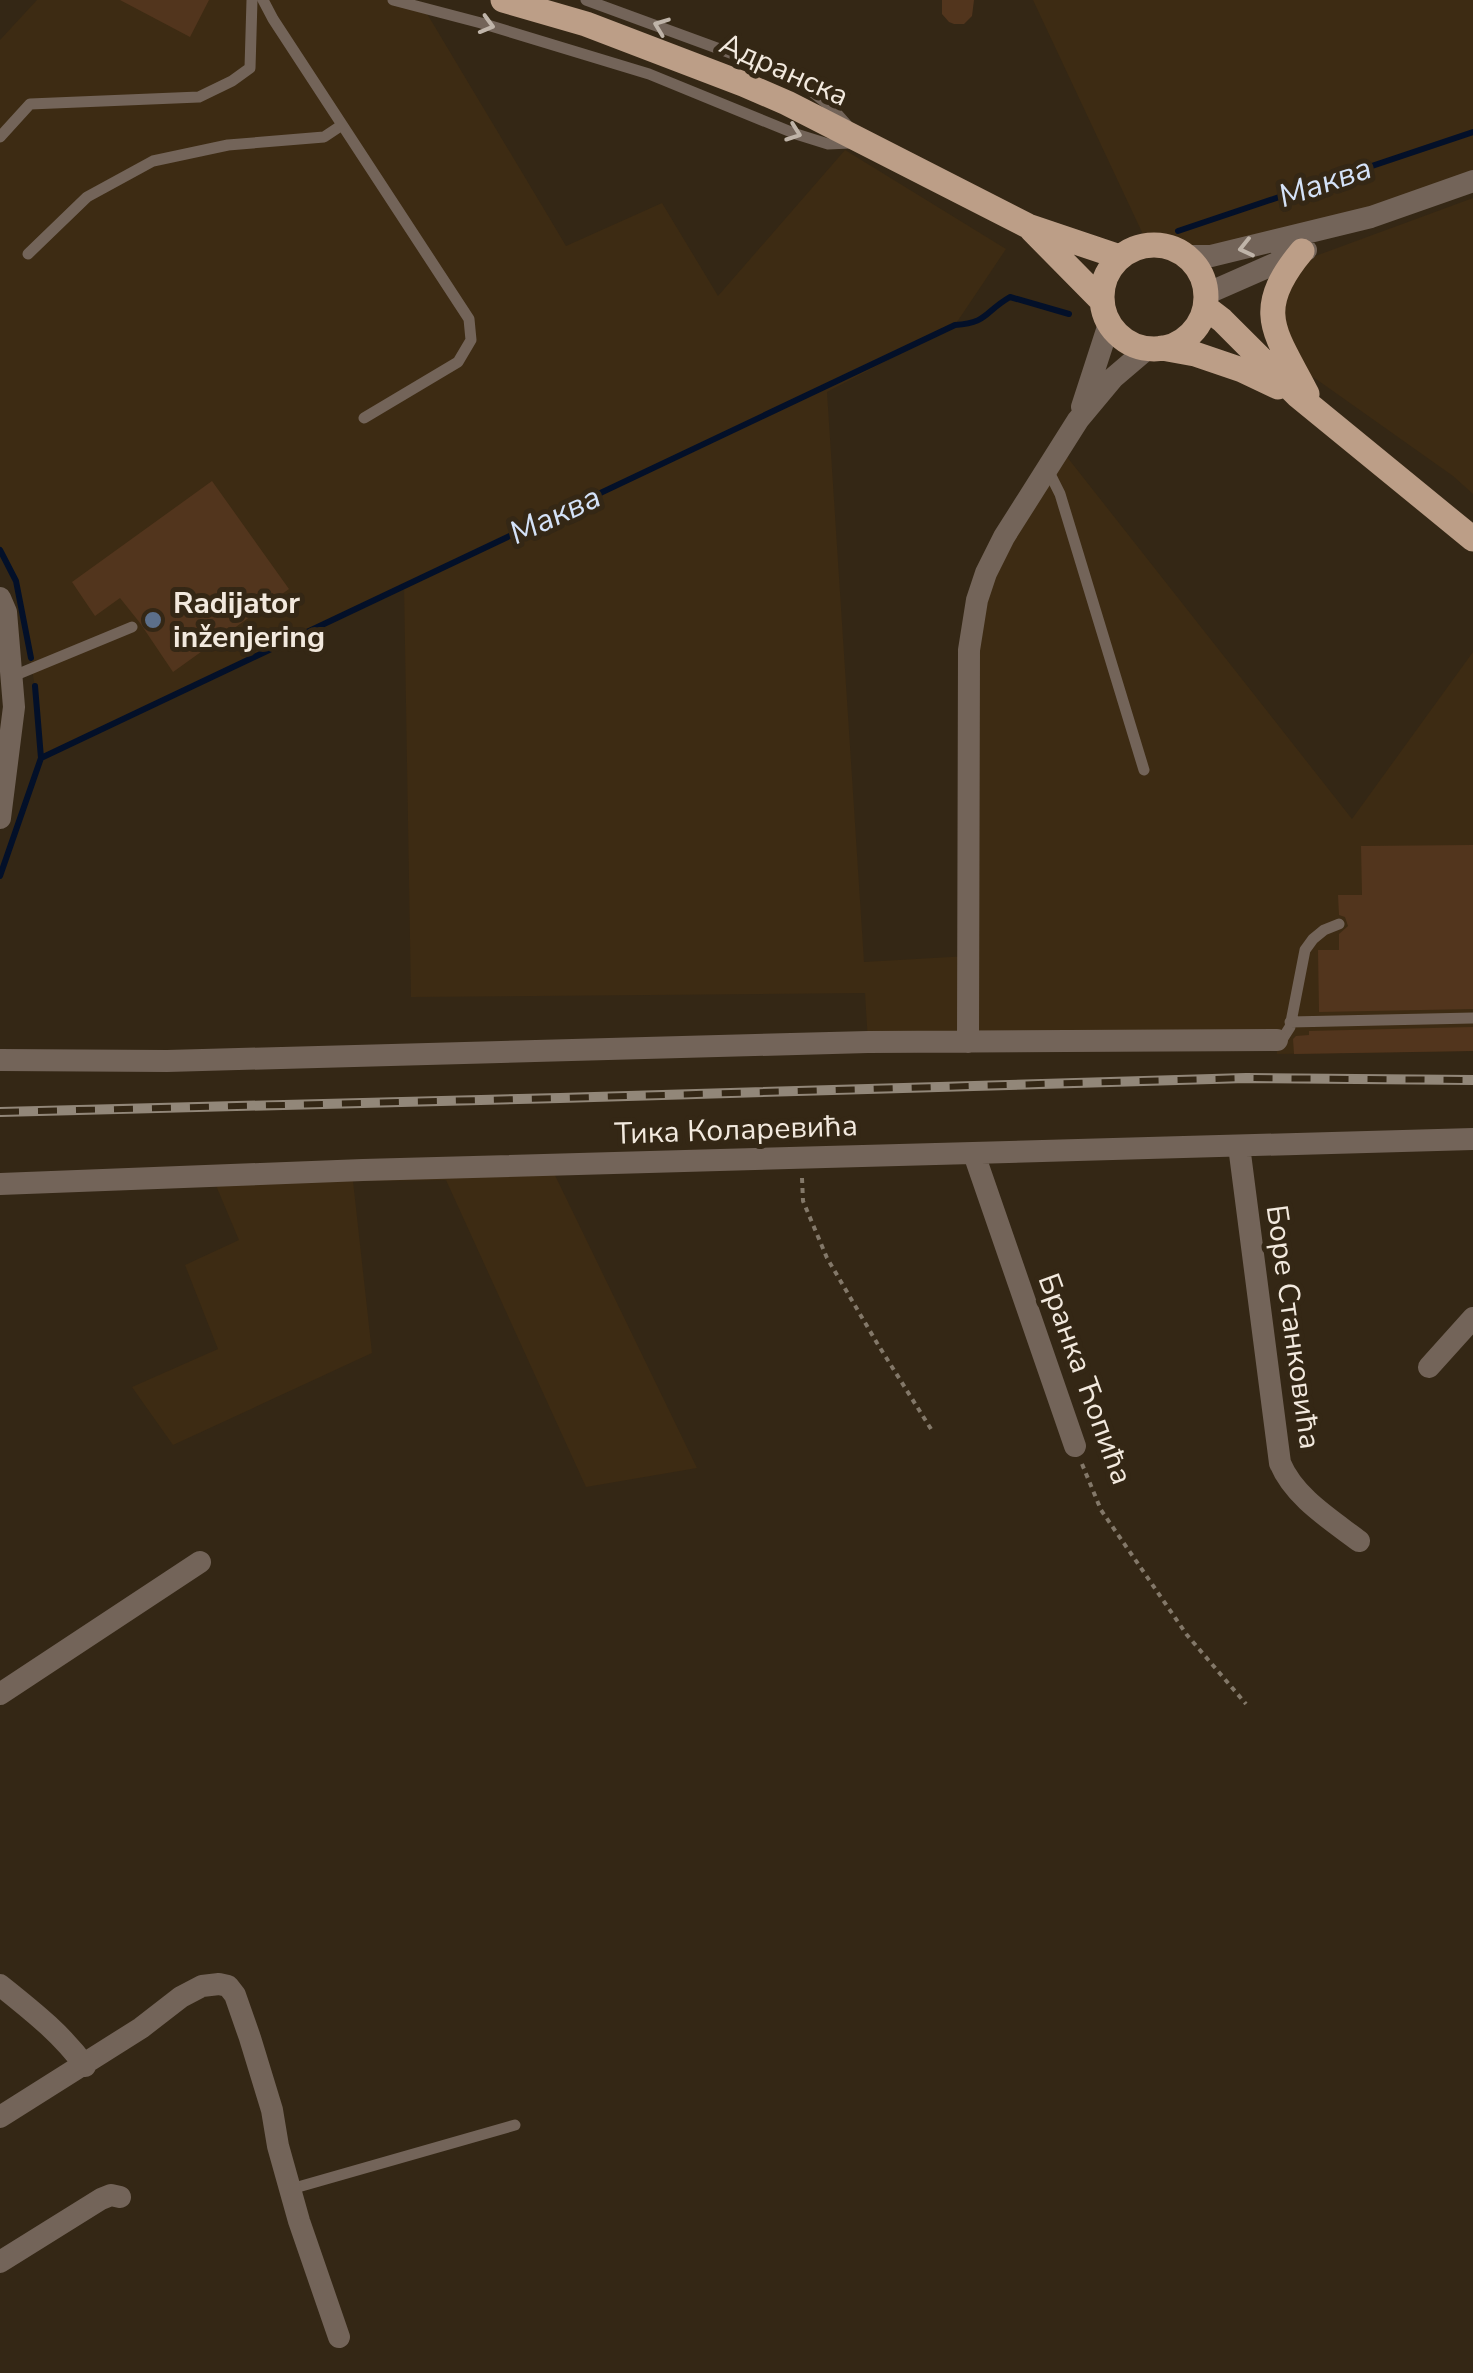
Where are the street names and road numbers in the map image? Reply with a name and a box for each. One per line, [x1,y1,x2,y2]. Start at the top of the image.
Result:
street label: Адранска [713,23,855,117]
street label: Тика Коларевића [614,1105,858,1155]
street label: Боре Станковића [1256,1202,1330,1452]
street label: Бранка Ћопића [1028,1268,1142,1490]

